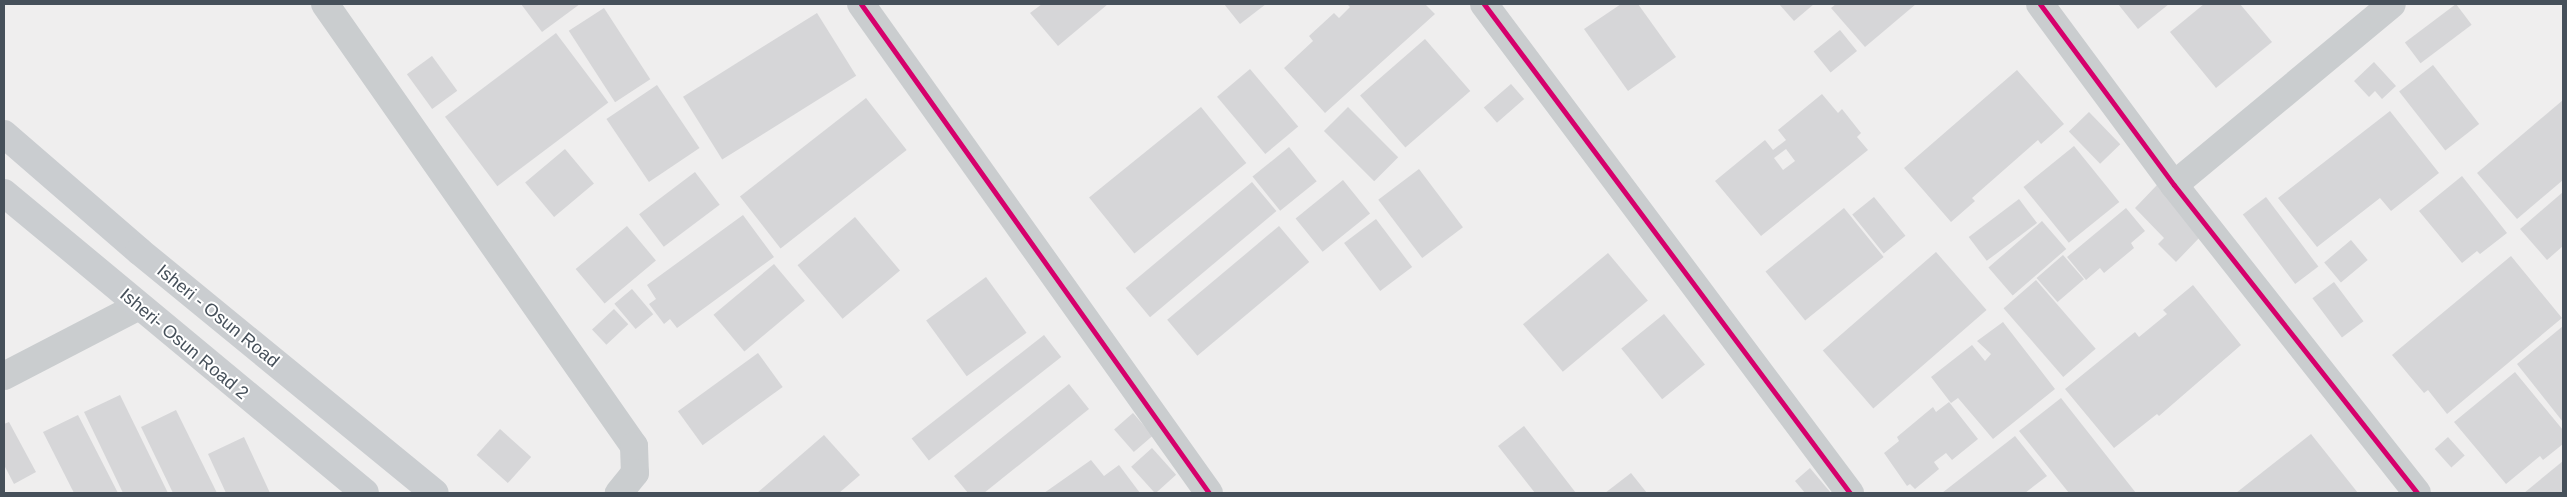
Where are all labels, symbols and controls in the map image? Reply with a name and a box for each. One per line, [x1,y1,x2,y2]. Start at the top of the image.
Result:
street label: Isheri - Osun Road [153,260,283,372]
street label: Isheri- Osun Road 2 [115,284,253,404]

